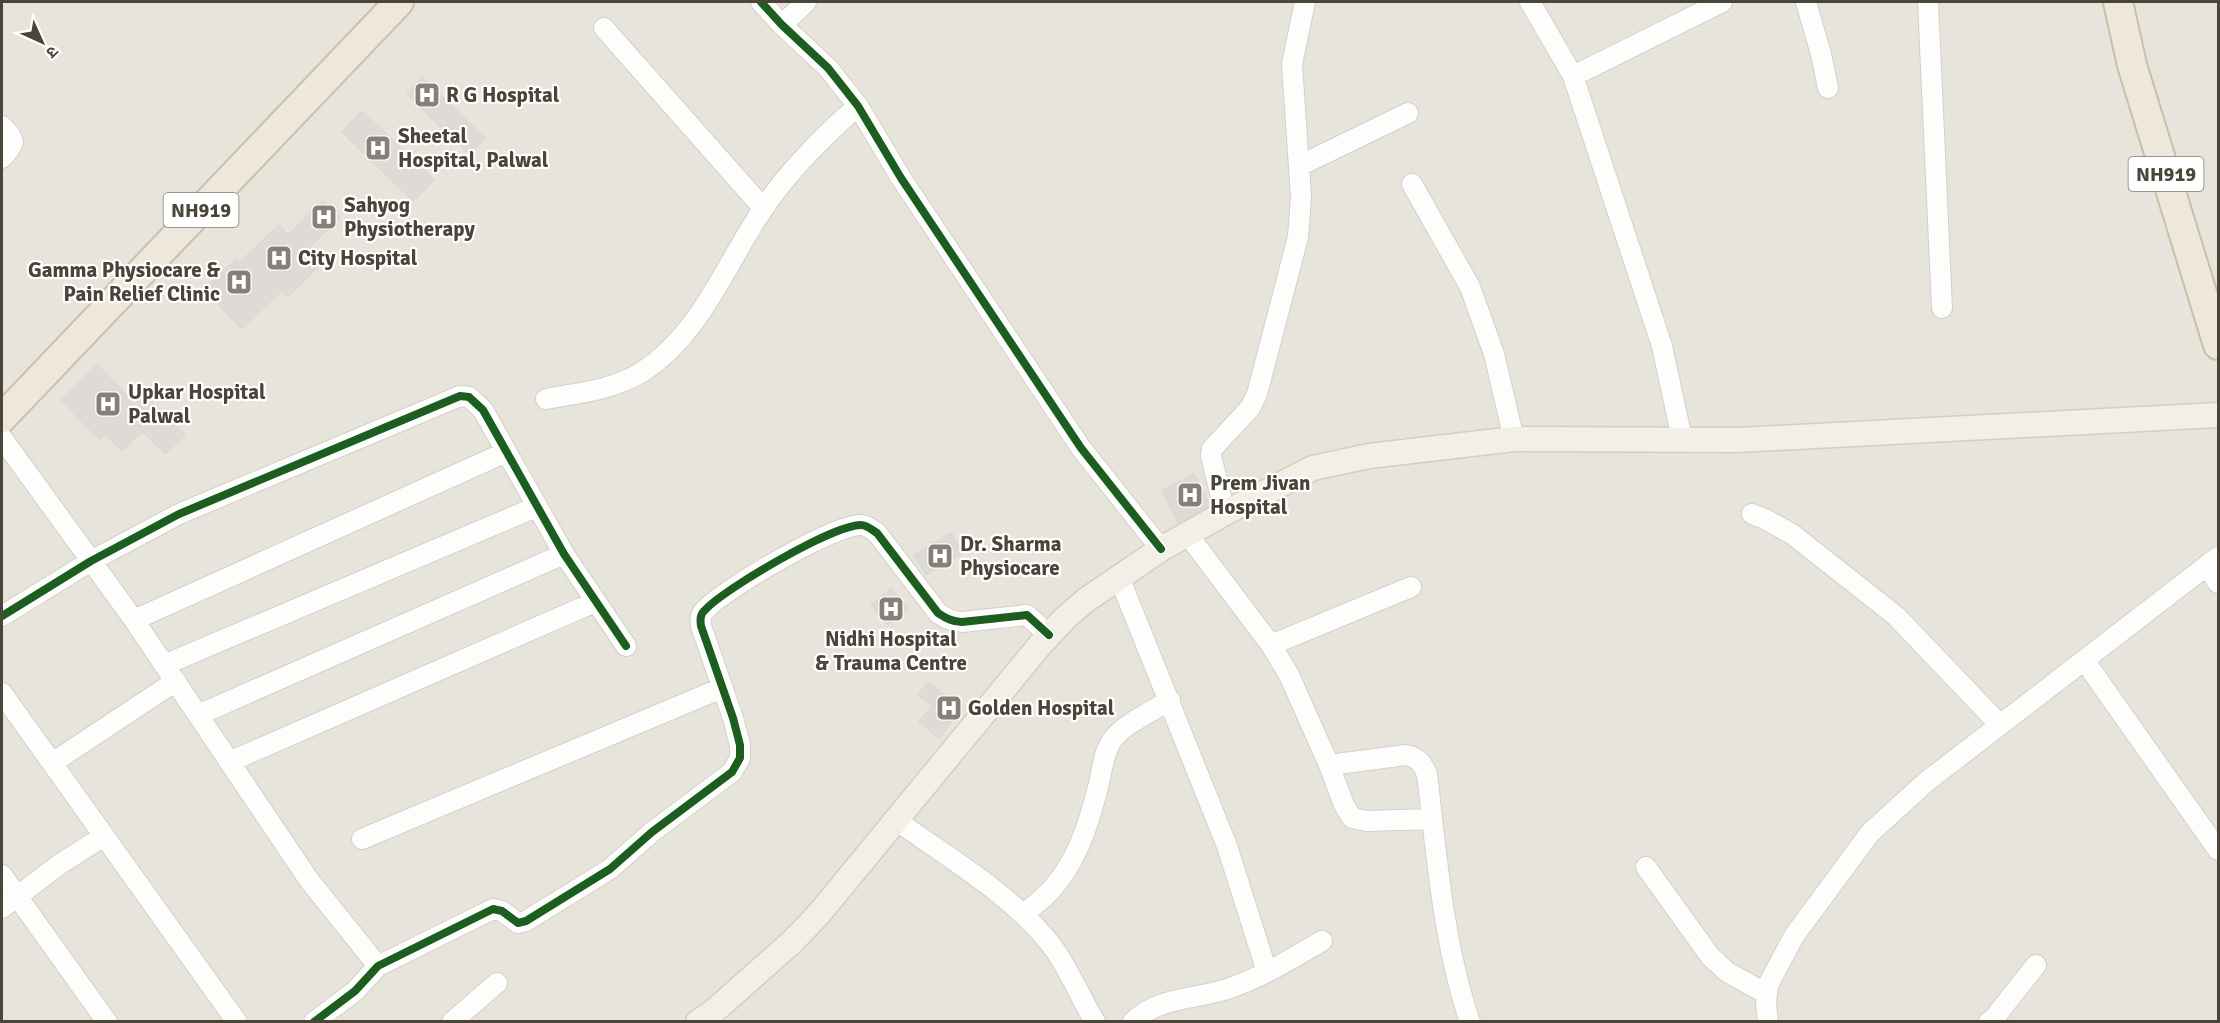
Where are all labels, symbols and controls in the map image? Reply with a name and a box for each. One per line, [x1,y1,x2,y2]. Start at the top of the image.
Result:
north arrow [12,12,72,72]
text: उ [41,42,62,63]
hospital icon: R G Hospital [412,80,442,110]
place label: R G Hospital [446,82,560,108]
place label: Sheetal Hospital, Palwal [398,123,549,173]
hospital icon: Sheetal Hospital, Palwal [363,133,393,163]
road number: NH919 [2128,157,2204,191]
place label: Sahyog Physiotherapy [344,192,475,242]
road number: NH919 [164,193,238,227]
hospital icon: Sahyog Physiotherapy [309,202,339,232]
hospital icon: City Hospital [264,243,294,273]
place label: City Hospital [298,245,418,271]
place label: Gamma Physiocare & Pain Relief Clinic [28,257,220,307]
hospital icon: Gamma Physiocare & Pain Relief Clinic [224,267,254,297]
place label: Upkar Hospital Palwal [128,379,266,429]
hospital icon: Upkar Hospital Palwal [93,389,123,419]
place label: Prem Jivan Hospital [1210,470,1310,520]
hospital icon: Prem Jivan Hospital [1175,480,1205,510]
place label: Dr. Sharma Physiocare [960,531,1062,581]
hospital icon: Dr. Sharma Physiocare [925,541,955,571]
hospital icon: Nidhi Hospital & Trauma Centre [876,594,906,624]
place label: Nidhi Hospital & Trauma Centre [815,626,967,676]
hospital icon: Golden Hospital [934,693,964,723]
place label: Golden Hospital [968,695,1115,721]

